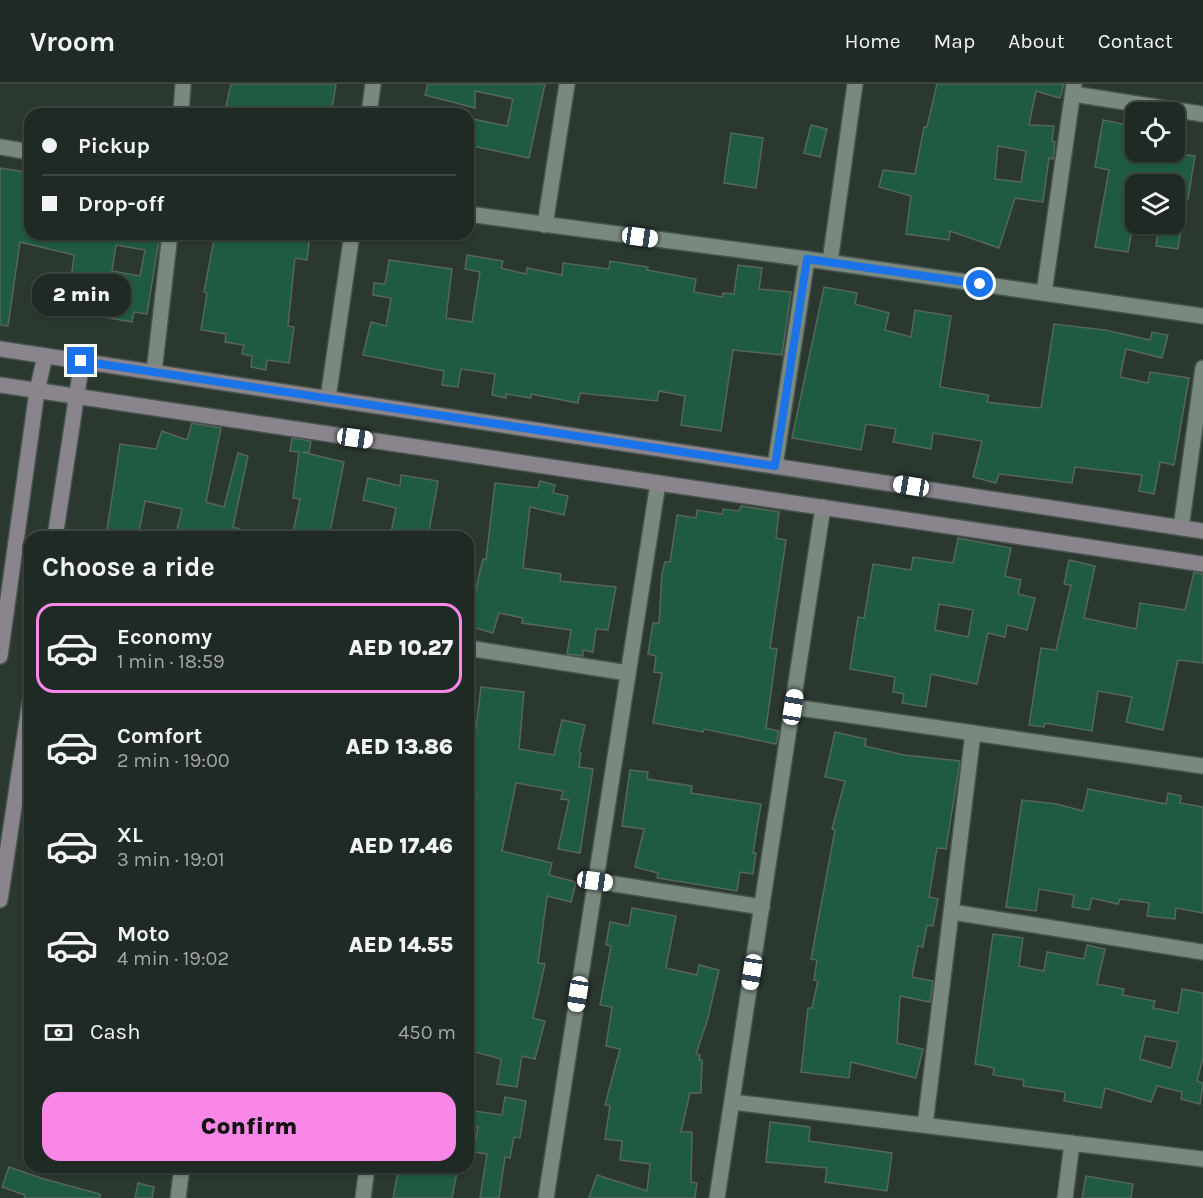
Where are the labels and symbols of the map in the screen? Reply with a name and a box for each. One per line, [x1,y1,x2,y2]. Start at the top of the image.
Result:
car [621,226,659,248]
route start [966,270,993,297]
callout: 2 min [32,274,130,316]
route end [67,347,94,374]
car [336,427,374,449]
car [892,474,930,498]
car [781,688,805,726]
car [576,870,614,892]
car [740,953,764,991]
car [566,975,590,1013]

